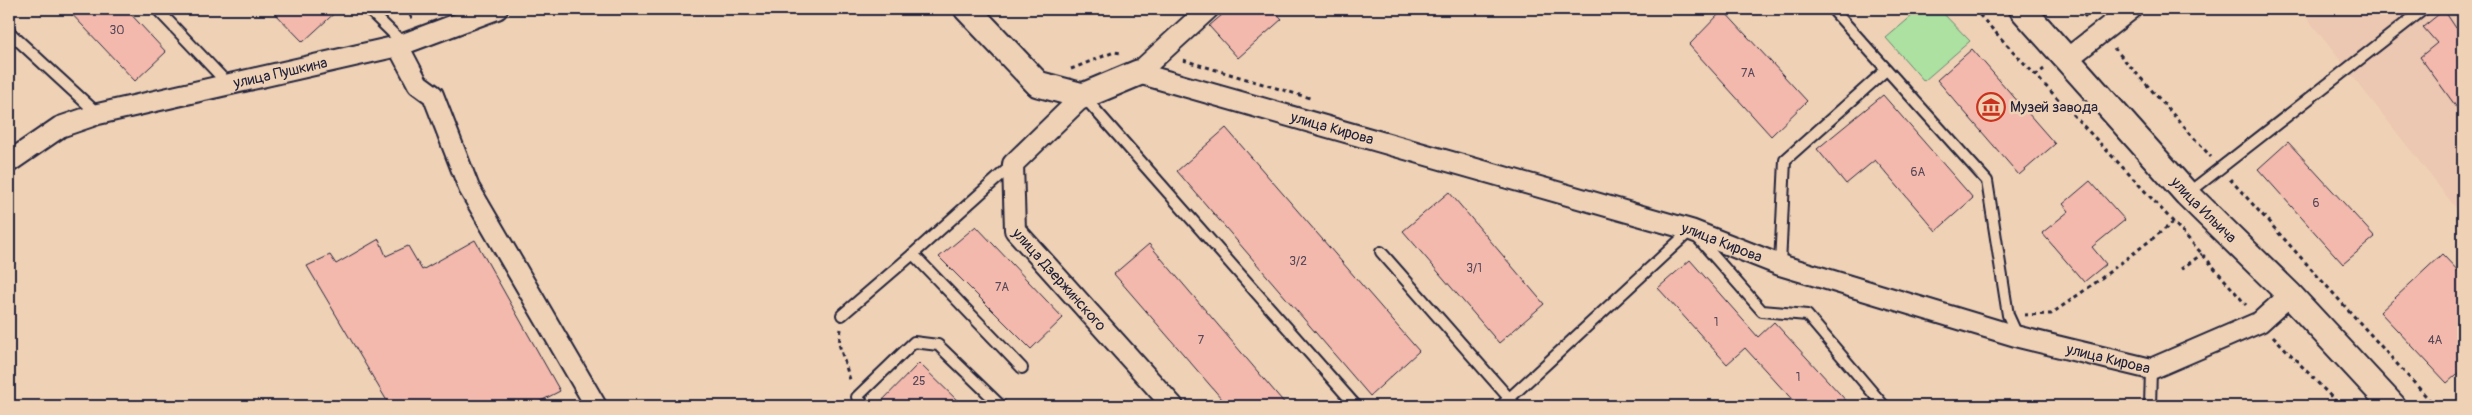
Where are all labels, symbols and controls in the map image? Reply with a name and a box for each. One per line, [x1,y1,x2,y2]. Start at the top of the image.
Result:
house number: 30 [110,23,124,38]
street label: улица Пушкина [231,53,329,93]
house number: 7А [1741,66,1755,81]
museum icon: Музей завода [1976,92,2006,122]
place label: Музей завода [2010,98,2098,117]
street label: улица Кирова [1288,108,1376,149]
house number: 6А [1911,165,1926,180]
street label: улица Ильича [2166,173,2240,247]
house number: 6 [2313,196,2320,211]
street label: улица Кирова [1678,218,1765,267]
street label: улица Дзержинского [1007,224,1110,335]
house number: 3/2 [1289,254,1307,269]
house number: 3/1 [1466,261,1482,276]
house number: 7А [995,280,1009,295]
house number: 1 [1714,315,1718,330]
house number: 7 [1198,333,1205,348]
house number: 4А [2428,333,2443,348]
street label: улица Кирова [2063,340,2152,378]
house number: 1 [1796,370,1800,385]
house number: 25 [912,374,926,389]

